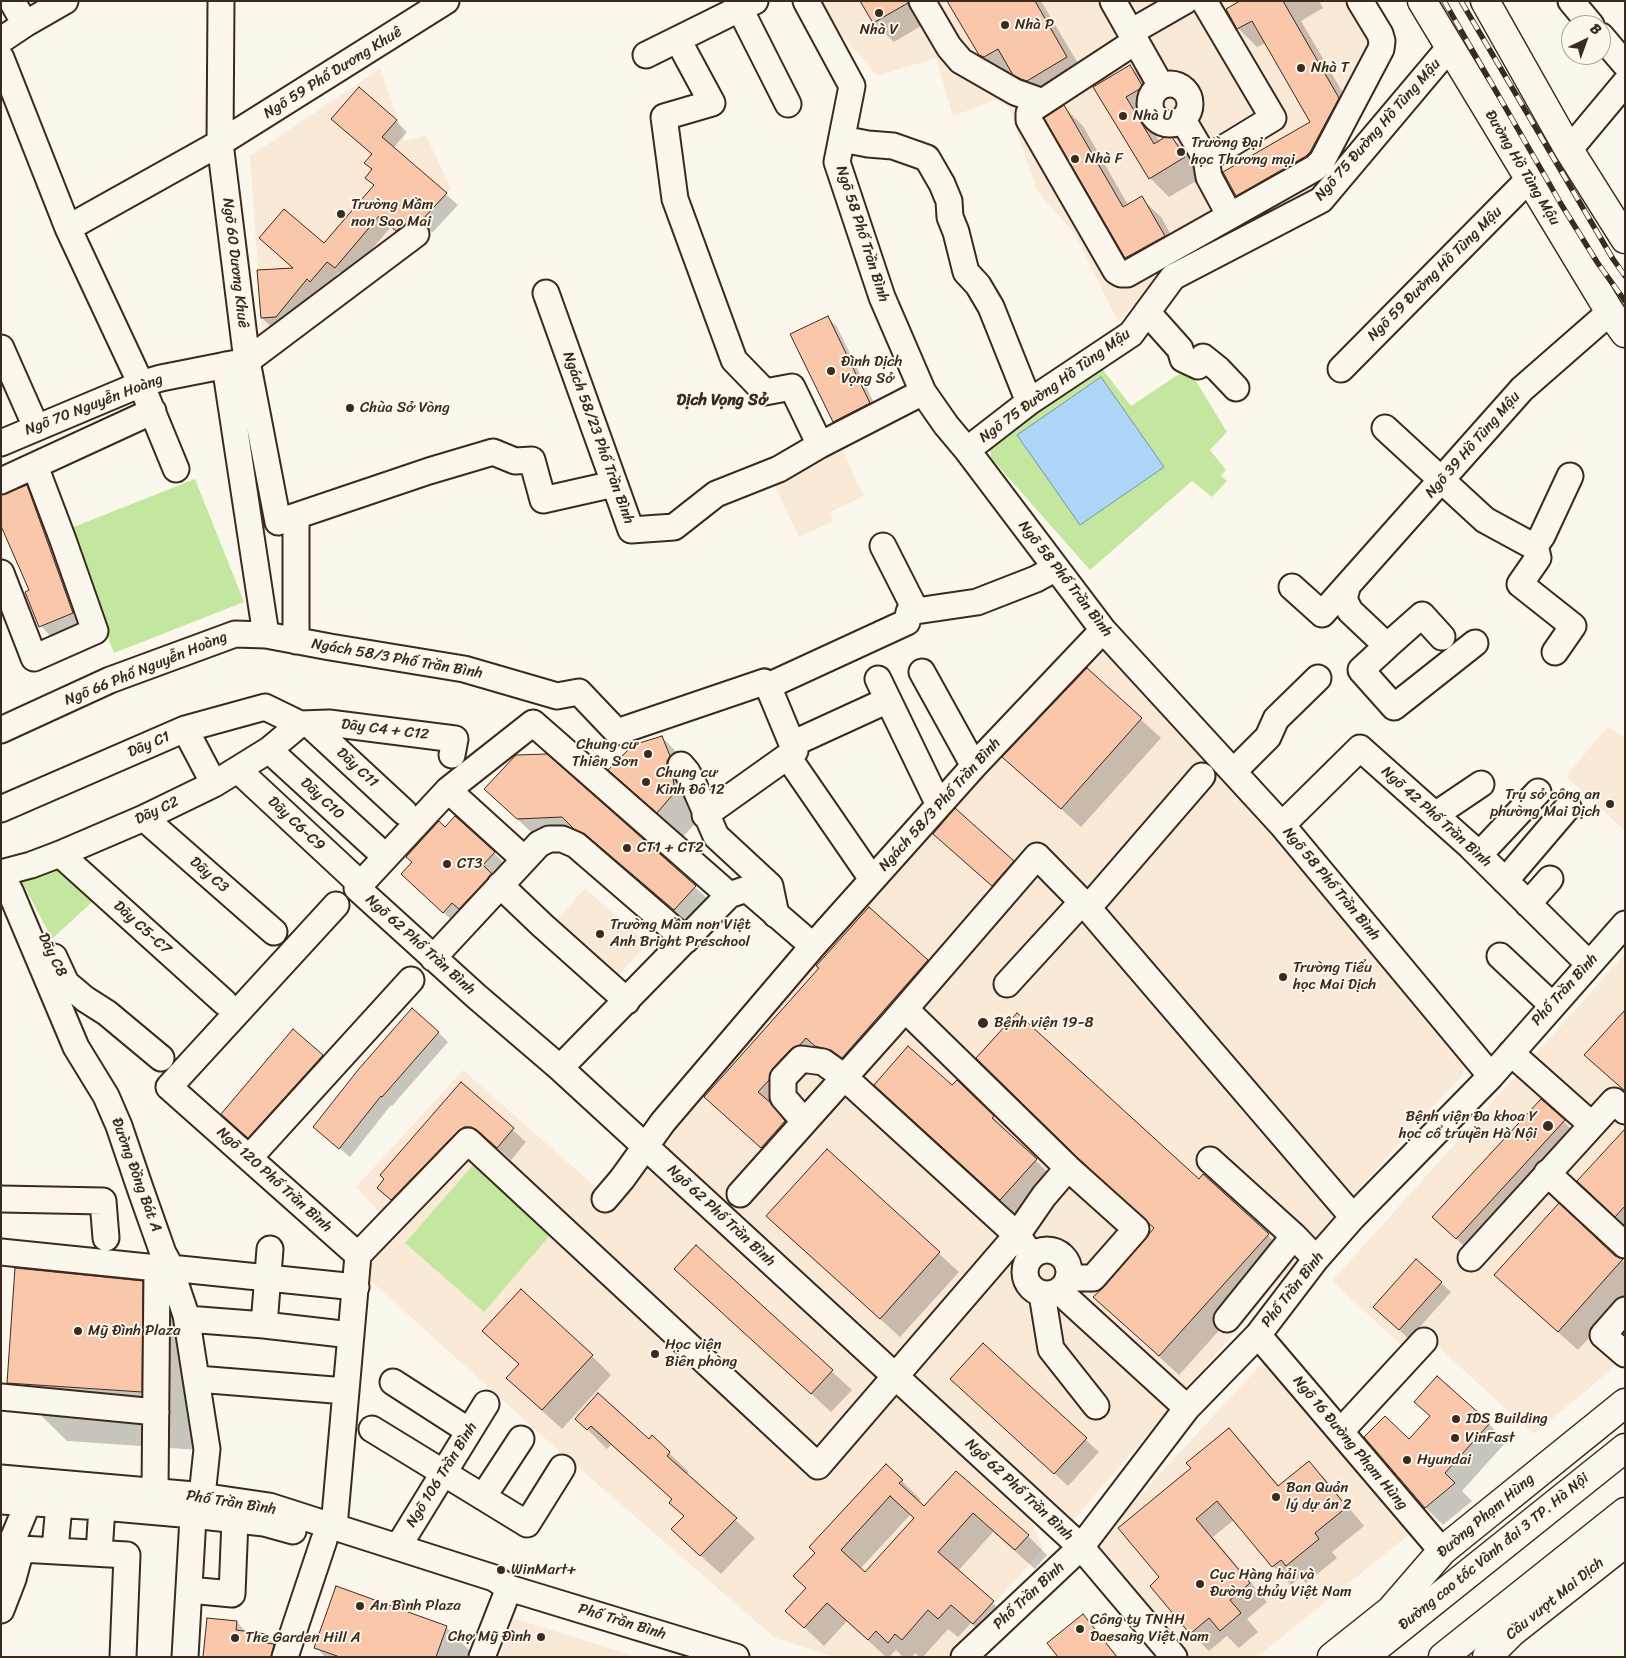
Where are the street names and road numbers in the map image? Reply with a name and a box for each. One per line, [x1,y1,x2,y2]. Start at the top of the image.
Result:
street label: Ngõ 59 Phố Dương Khuê [261,23,405,123]
street label: Ngõ 75 Đường Hồ Tùng Mậu [1311,55,1445,205]
street label: Đường Hồ Tùng Mậu [1480,107,1564,229]
street label: Ngõ 58 Phố Trần Bình [831,164,893,304]
street label: Ngõ 60 Dương Khuê [218,197,252,329]
street label: Ngõ 59 Đường Hồ Tùng Mậu [1364,203,1506,345]
street label: Ngõ 75 Đường Hồ Tùng Mậu [976,325,1134,447]
street label: Ngách 58/23 Phố Trần Bình [558,349,638,527]
street label: Ngõ 70 Nguyễn Hoàng [22,370,166,440]
street label: Ngõ 39 Hồ Tùng Mậu [1422,388,1524,502]
street label: Ngõ 58 Phố Trần Bình [1014,517,1116,641]
street label: Ngõ 66 Phố Nguyễn Hoàng [62,628,230,710]
street label: Ngách 58/3 Phố Trần Bình [310,635,484,683]
street label: Dãy C4 + C12 [340,716,430,744]
street label: Dãy C1 [125,728,173,762]
street label: Ngách 58/3 Phố Trần Bình [875,735,1005,875]
street label: Dãy C11 [332,744,382,792]
street label: Ngõ 42 Phố Trần Bình [1377,763,1495,871]
street label: Dãy C10 [296,774,348,824]
street label: Dãy C2 [132,793,182,829]
street label: Dãy C6-C9 [264,793,328,855]
street label: Ngõ 58 Phố Trần Bình [1278,824,1384,944]
street label: Dãy C3 [186,853,232,897]
street label: Ngõ 62 Phố Trần Bình [361,891,479,999]
street label: Dãy C5-C7 [109,897,175,959]
street label: Dãy C8 [34,930,70,980]
street label: Phố Trần Bình [1528,950,1602,1030]
street label: Đường Đồng Bát A [107,1115,165,1235]
street label: Ngõ 120 Phố Trần Bình [213,1124,335,1236]
street label: Ngõ 62 Phố Trần Bình [663,1161,779,1271]
street label: Phố Trần Bình [1258,1249,1328,1331]
street label: Ngõ 16 Đường Phạm Hùng [1289,1372,1411,1514]
street label: Ngõ 106 Trần Bình [403,1419,481,1531]
street label: Ngõ 62 Phố Trần Bình [961,1435,1077,1545]
street label: Đường cao tốc Vành đai 3 TP. Hà Nội [1395,1470,1593,1634]
street label: Đường Phạm Hùng [1434,1470,1538,1562]
street label: Phố Trần Bình [185,1487,277,1519]
street label: Cầu vượt Mai Dịch [1502,1554,1608,1644]
street label: Phố Trần Bình [990,1558,1068,1634]
street label: Phố Trần Bình [576,1600,668,1644]

